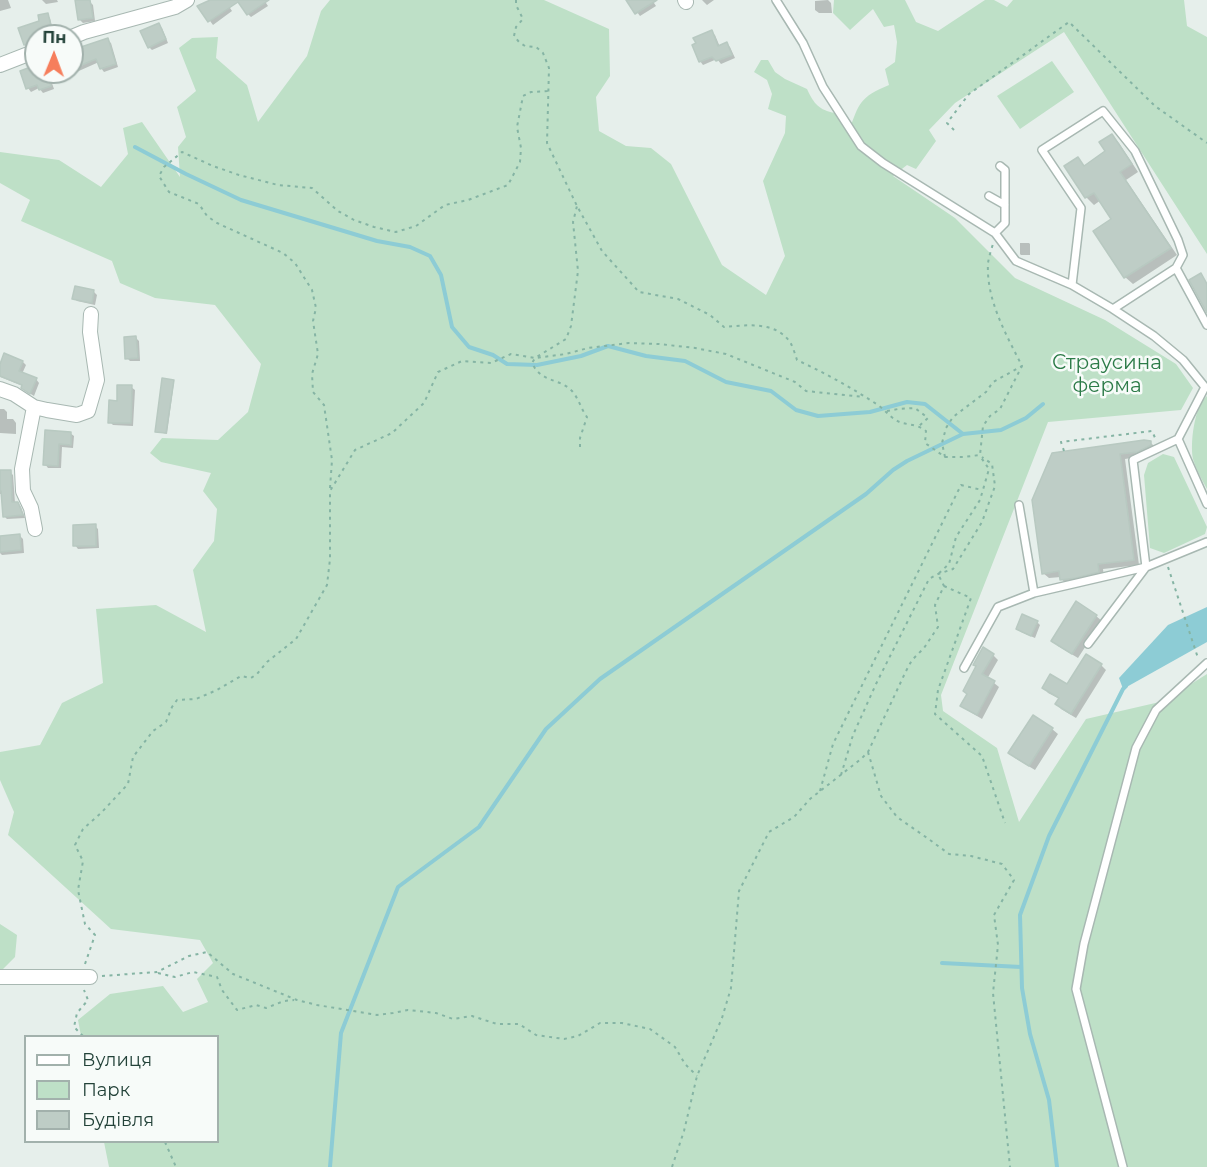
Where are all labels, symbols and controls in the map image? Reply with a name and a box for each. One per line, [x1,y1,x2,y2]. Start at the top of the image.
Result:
north arrow [24,24,84,84]
text: Пн [42,28,66,47]
park label: Страусина ферма [1052,351,1162,398]
legend [24,1035,219,1143]
text: Вулиця [82,1049,152,1071]
text: Парк [82,1079,130,1101]
text: Будівля [82,1109,154,1131]

